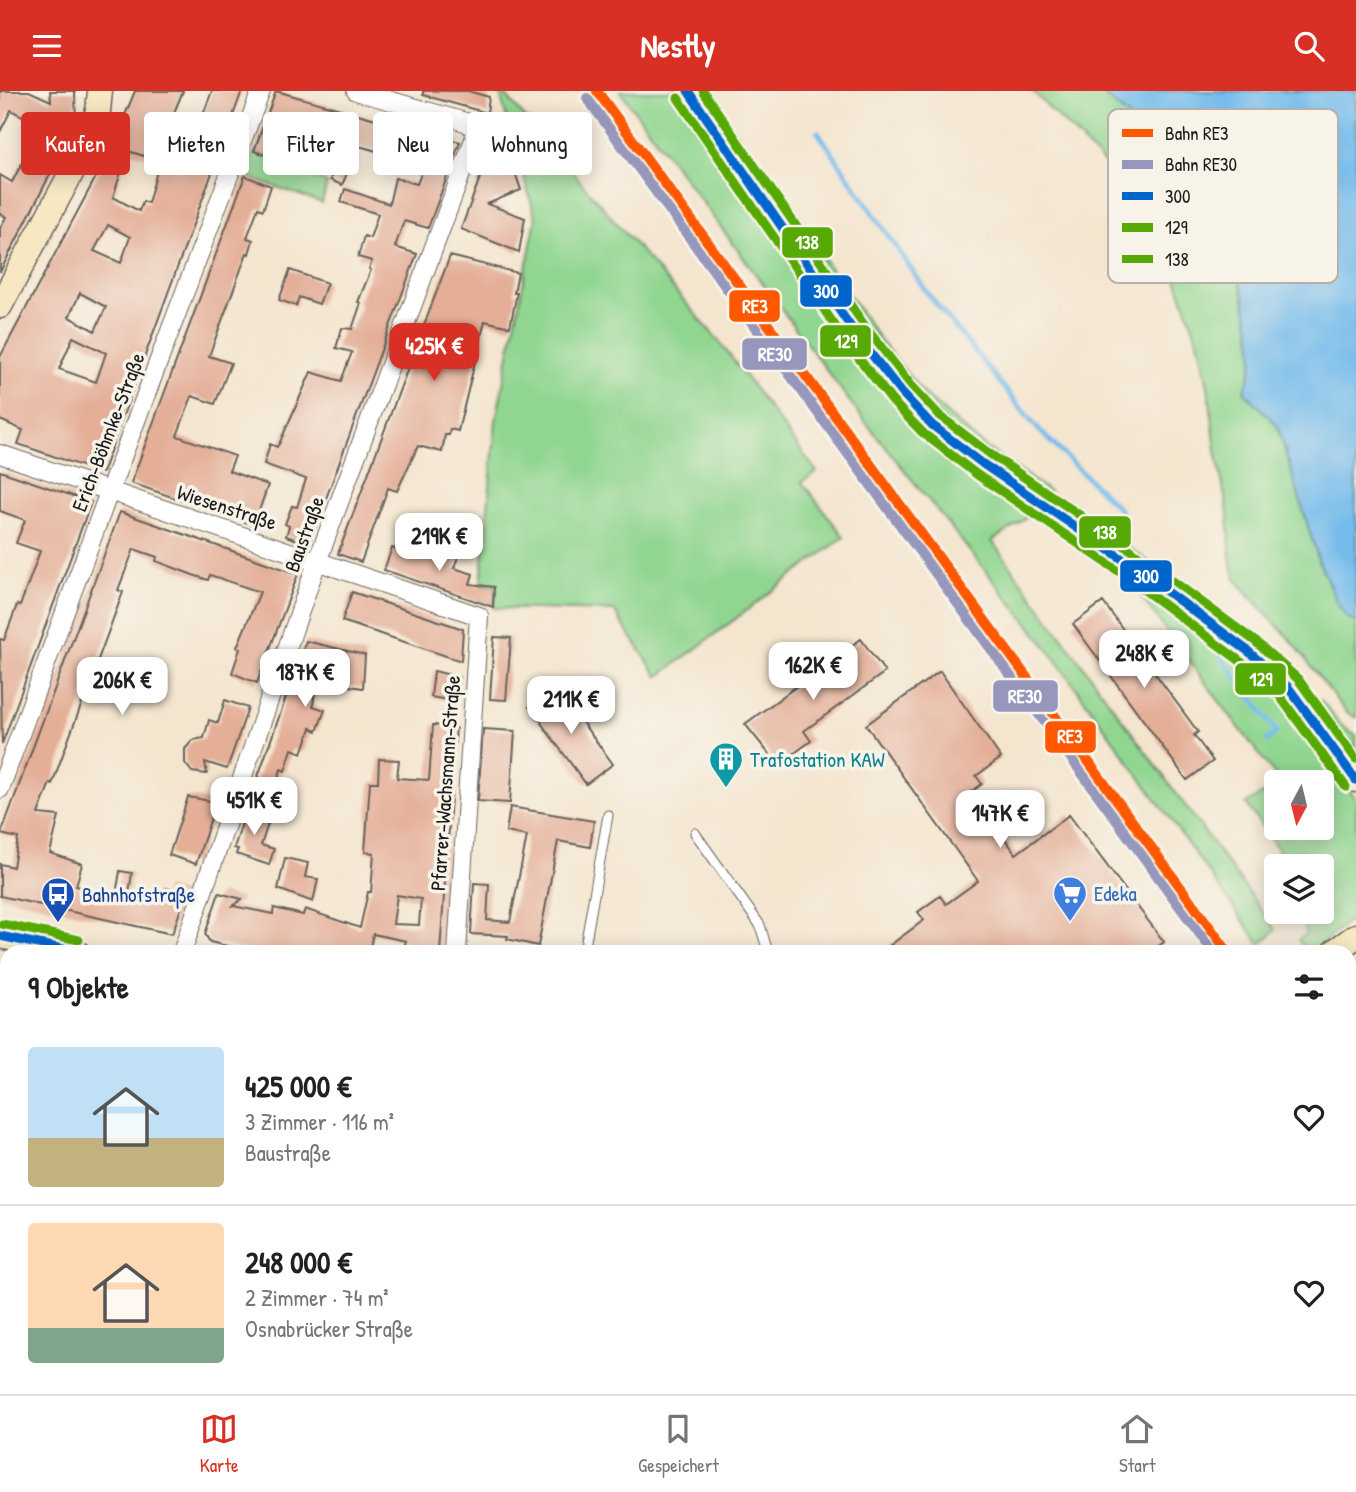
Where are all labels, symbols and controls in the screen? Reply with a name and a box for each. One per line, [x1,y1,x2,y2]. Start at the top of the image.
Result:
text: Nestly [640,24,716,67]
icon: menu [28,27,66,65]
icon: search [1290,27,1328,65]
legend [1108,109,1338,283]
chip: Kaufen [21,112,130,175]
chip: Mieten [144,112,249,175]
chip: Filter [263,112,359,175]
chip: Neu [373,112,453,175]
chip: Wohnung [467,112,592,175]
text: Bahn RE3 [1165,120,1229,146]
text: Bahn RE30 [1165,151,1237,177]
text: 300 [1165,183,1191,209]
text: 129 [1165,214,1188,240]
line badge: 138 [781,226,834,259]
text: 138 [795,229,819,255]
text: 138 [1165,246,1189,272]
line badge: 300 [799,274,853,308]
text: 300 [813,278,839,304]
line badge: RE3 [728,289,781,323]
text: RE3 [742,293,768,319]
pin: 425K € [377,323,491,383]
line badge: 129 [819,324,872,358]
text: 129 [835,328,857,354]
text: 425K € [405,330,463,361]
line badge: RE30 [741,337,808,371]
text: RE30 [758,341,793,367]
street label: Erich-Böhmke-Straße [64,348,152,516]
street label: Wiesenstraße [174,477,280,537]
street label: Baustraße [277,492,331,576]
pin: 219K € [382,513,496,573]
line badge: 138 [1078,515,1132,549]
text: 138 [1093,519,1117,545]
text: 219K € [411,520,467,551]
line badge: 300 [1119,559,1173,593]
text: 300 [1133,563,1159,589]
pin: 248K € [1087,631,1201,690]
text: 248K € [1115,637,1173,668]
pin: 162K € [756,643,870,702]
pin: 187K € [248,649,362,709]
text: 162K € [785,649,841,680]
text: 187K € [276,656,334,687]
pin: 206K € [65,657,179,717]
line badge: 129 [1234,662,1287,696]
text: 206K € [93,664,151,695]
text: 129 [1250,666,1272,692]
street label: Pfarrer-Wachsmann-Straße [423,674,467,892]
pin: 211K € [514,677,628,736]
line badge: RE30 [992,679,1059,713]
text: 211K € [543,683,599,714]
text: RE30 [1008,683,1043,709]
line badge: RE3 [1044,720,1097,754]
text: RE3 [1057,723,1083,749]
building icon: Trafostation KAW [707,740,745,789]
place label: Trafostation KAW [750,745,885,774]
north arrow [1264,770,1334,840]
map controls [1264,770,1334,924]
pin: 451K € [197,777,311,837]
text: 451K € [226,784,282,815]
pin: 147K € [943,791,1057,850]
text: 147K € [972,797,1028,828]
button: layers [1264,854,1334,924]
supermarket icon: Edeka [1051,874,1089,923]
bus stop icon: Bahnhofstraße [39,875,77,924]
place label: Edeka [1094,879,1137,908]
place label: Bahnhofstraße [82,880,195,909]
text: 9 Objekte [28,967,129,1007]
icon: filters [1290,968,1328,1006]
text: 425 000 € [245,1066,352,1106]
icon: home [84,1075,168,1159]
icon: heart [1290,1098,1328,1136]
text: 3 Zimmer · 116 m² [245,1106,394,1137]
text: Baustraße [245,1137,331,1168]
text: 248 000 € [245,1242,352,1282]
icon: home [84,1251,168,1335]
icon: heart [1290,1274,1328,1312]
text: 2 Zimmer · 74 m² [245,1282,389,1313]
text: Osnabrücker Straße [245,1313,413,1344]
tab: Karte [200,1410,239,1478]
tab: Gespeichert [638,1410,719,1478]
tab: Start [1118,1410,1156,1478]

